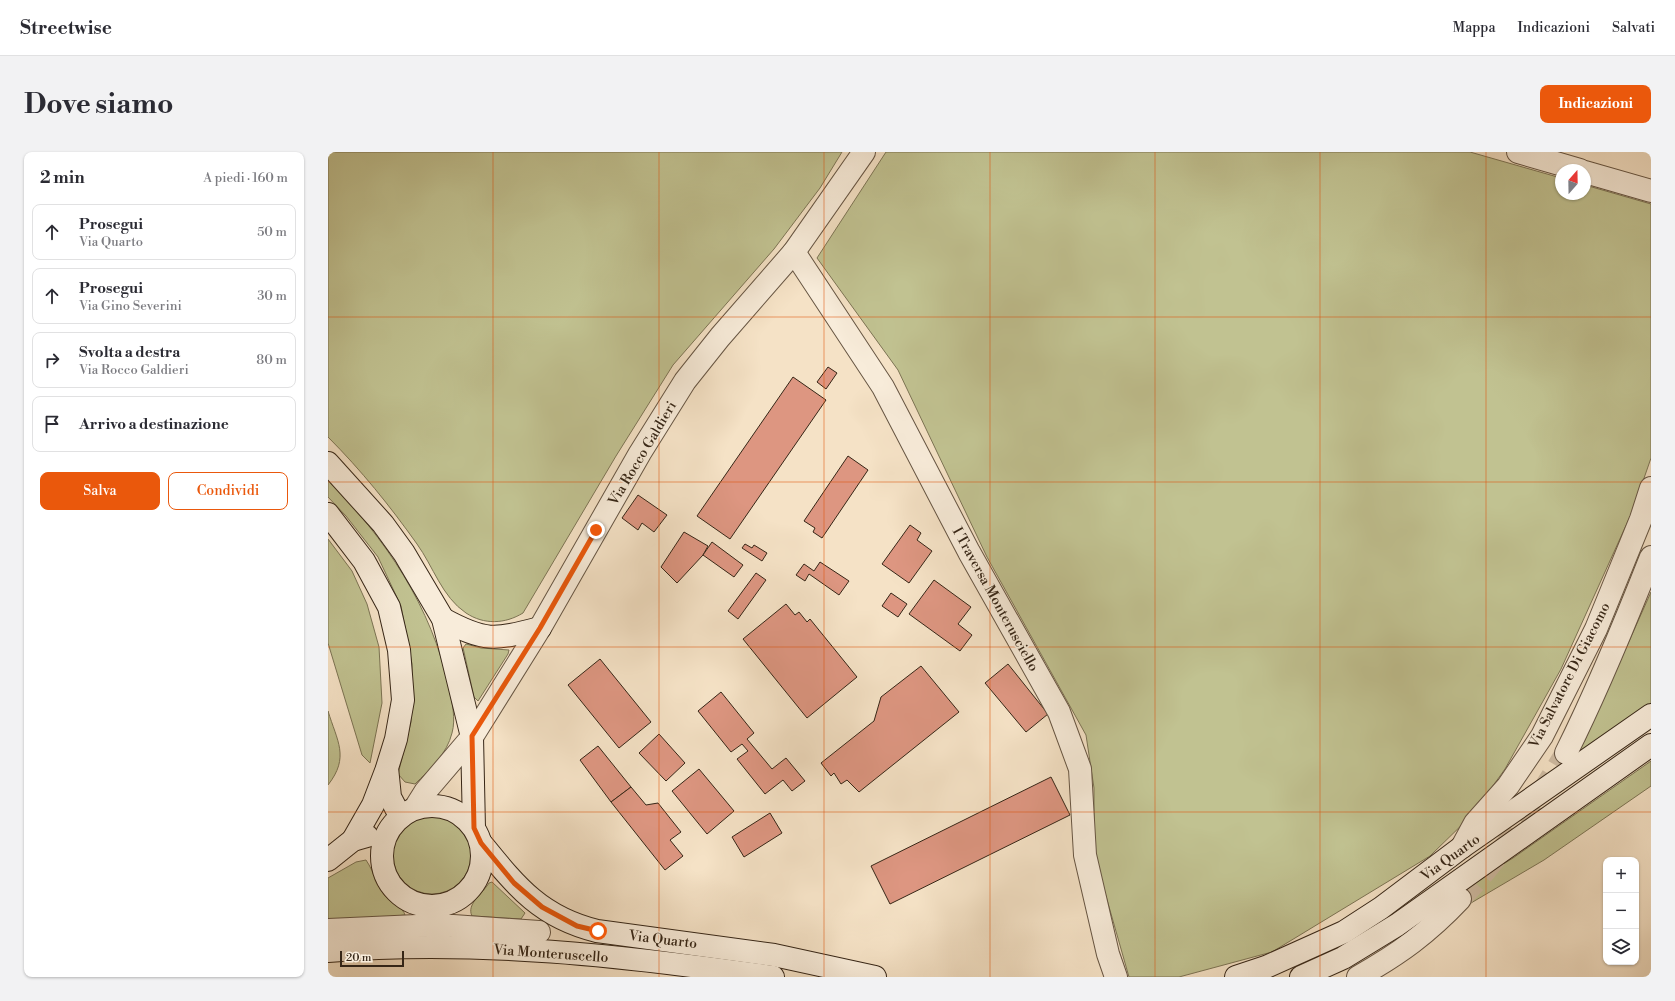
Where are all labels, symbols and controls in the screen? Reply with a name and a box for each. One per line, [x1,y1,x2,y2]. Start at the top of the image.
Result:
text: Streetwise [20,16,112,40]
text: Mappa [1453,19,1495,37]
text: Indicazioni [1517,19,1590,37]
text: Salvati [1612,19,1655,37]
button: Indicazioni [1540,85,1651,123]
text: Dove siamo [24,87,173,122]
north arrow [1555,164,1591,200]
text: 2 min [40,167,85,189]
text: A piedi · 160 m [203,170,288,186]
text: Prosegui [79,215,143,234]
icon: ahead [41,221,63,243]
text: 50 m [257,224,287,240]
text: Via Quarto [79,234,143,250]
text: Prosegui [79,279,143,298]
icon: ahead [41,285,63,307]
text: 30 m [257,288,287,304]
text: Via Gino Severini [79,298,182,314]
text: Svolta a destra [79,343,180,362]
icon: right [41,349,63,371]
text: 80 m [256,352,287,368]
text: Via Rocco Galdieri [79,362,189,378]
street label: Via Rocco Galdieri [604,398,681,510]
icon: arrive [41,413,63,435]
text: Arrivo a destinazione [79,415,229,434]
button: Salva [40,472,160,510]
button: Condividi [168,472,288,510]
route end [587,521,605,539]
street label: I Traversa Monterusciello [948,524,1042,675]
street label: Via Salvatore Di Giacomo [1525,599,1615,752]
street label: Via Quarto [1417,830,1484,886]
map controls [1603,857,1639,965]
button: + [1603,857,1639,893]
button: − [1603,893,1639,929]
route start [589,922,607,940]
street label: Via Quarto [627,927,698,953]
button: layers [1603,929,1639,965]
street label: Via Monteruscello [492,941,609,967]
scale bar [340,949,404,968]
text: 20 m [346,951,371,965]

